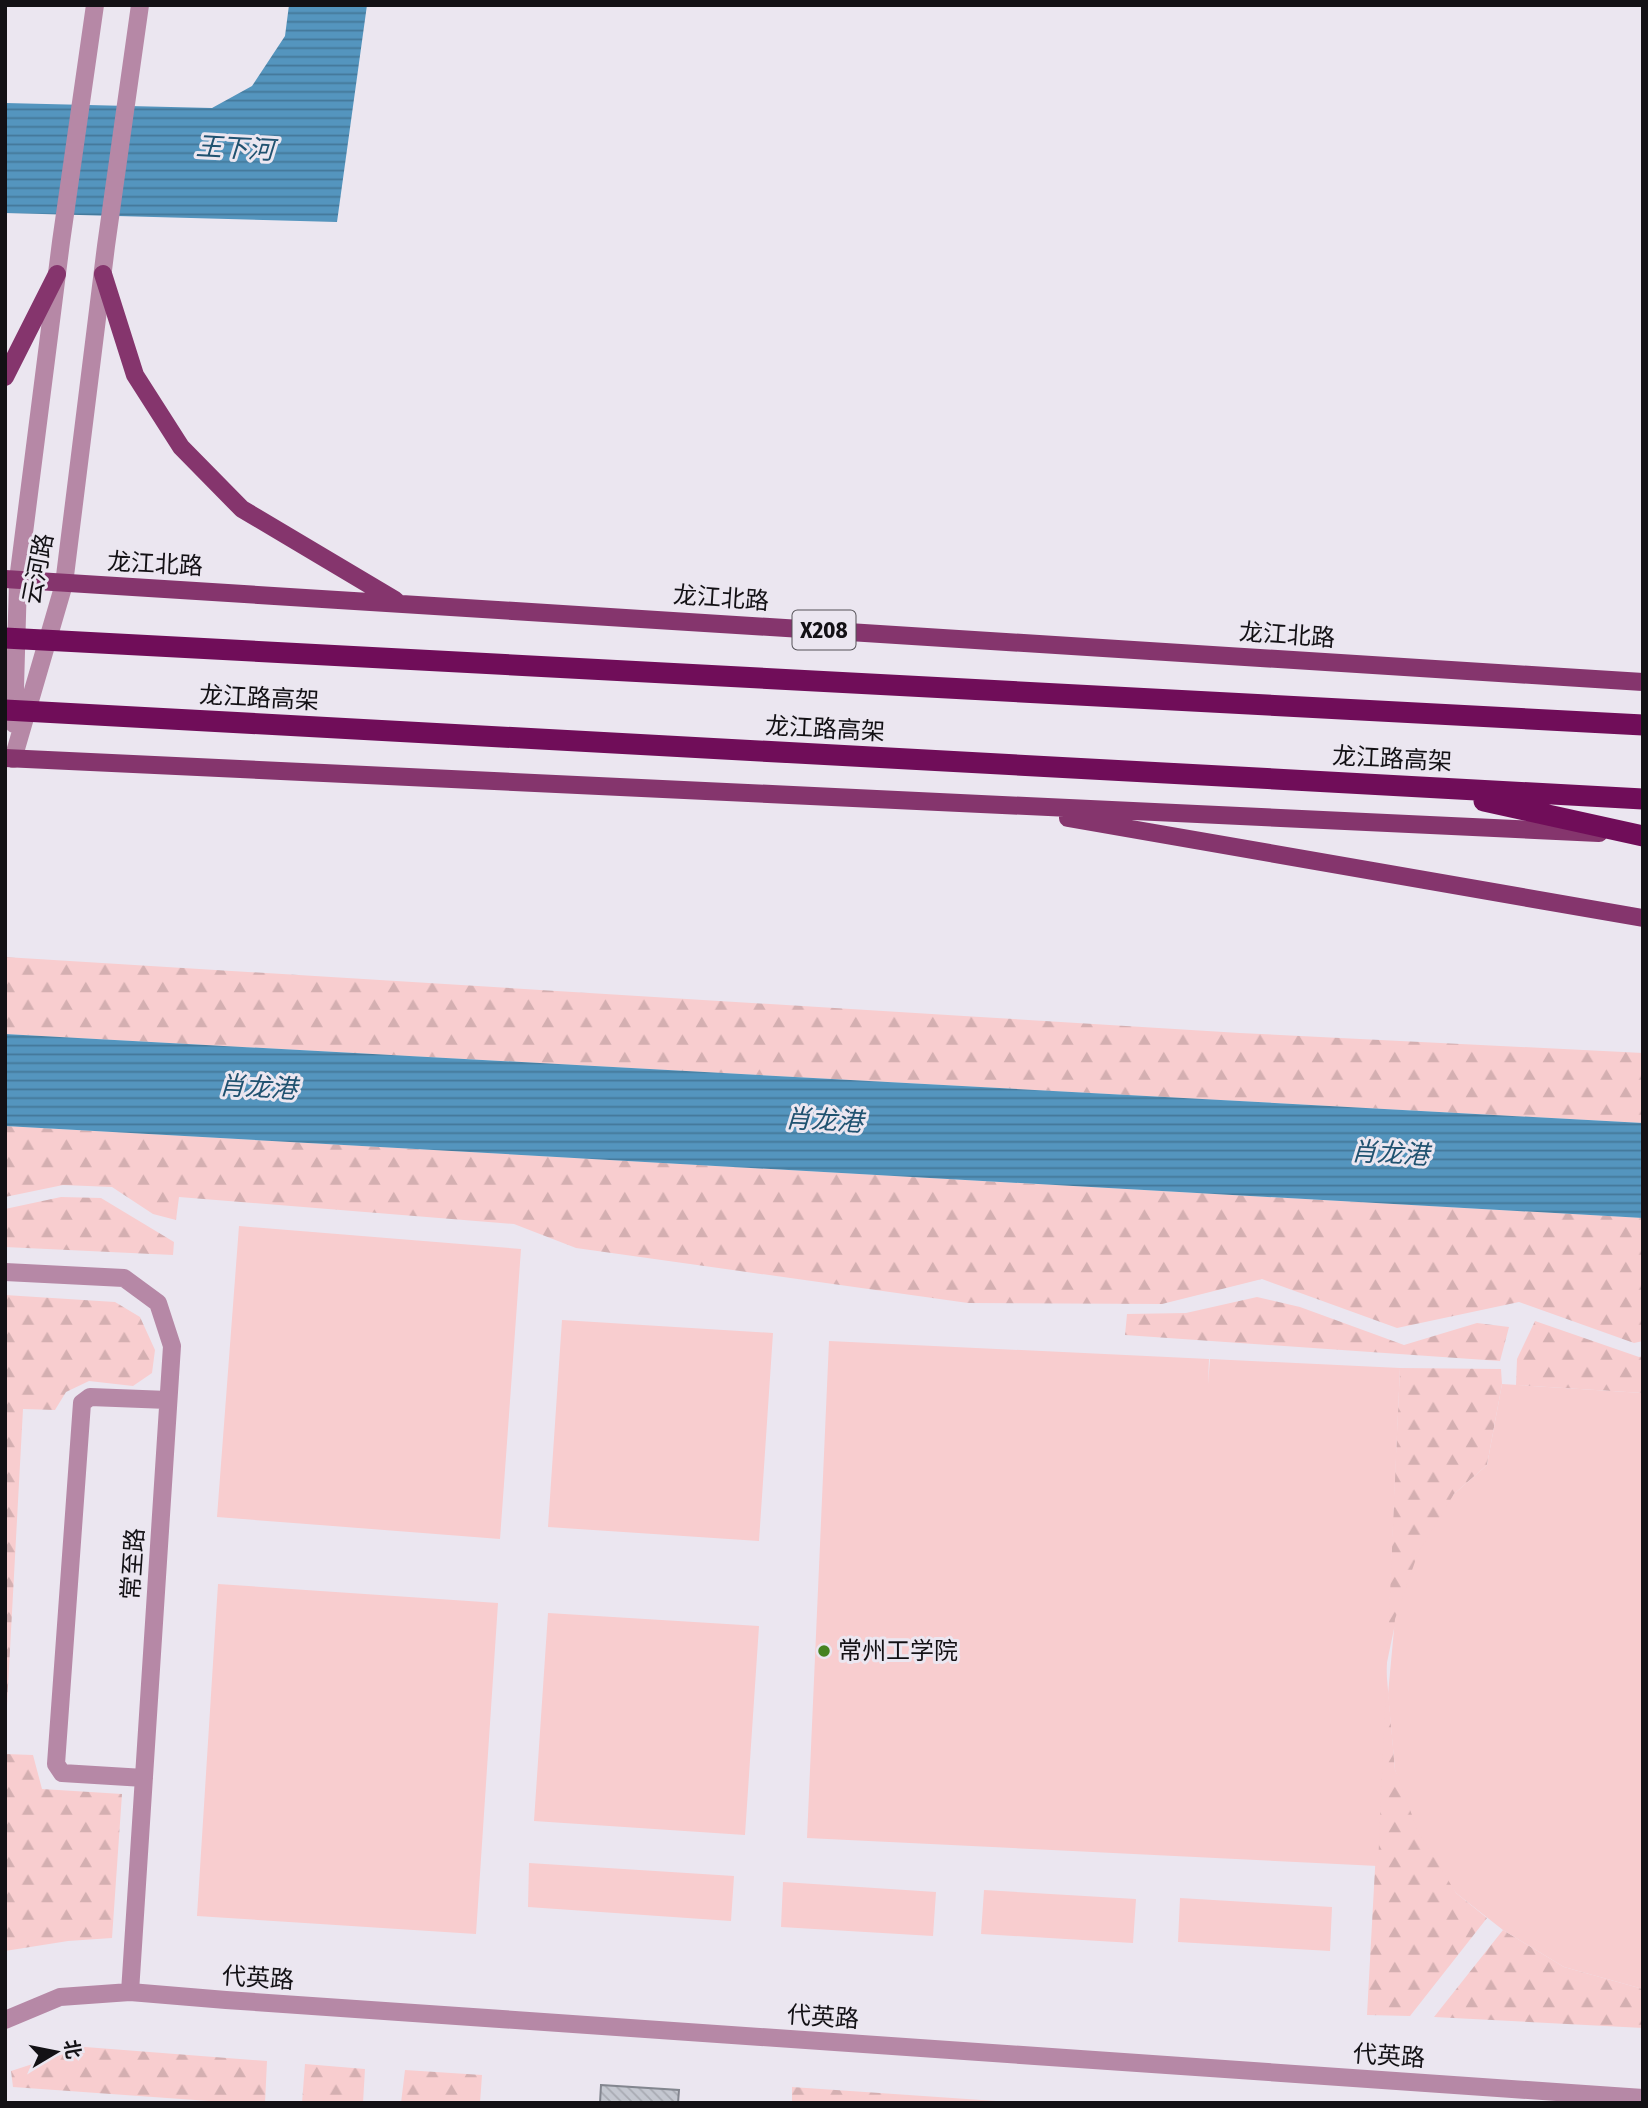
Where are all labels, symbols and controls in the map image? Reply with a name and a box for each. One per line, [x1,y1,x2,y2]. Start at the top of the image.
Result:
water label: 王下河 [195,131,280,166]
street label: 云河路 [17,531,59,607]
street label: 龙江北路 [106,548,204,580]
street label: 龙江北路 [672,581,770,615]
road number: X208 [792,610,856,650]
street label: 龙江北路 [1238,618,1336,652]
street label: 龙江路高架 [198,681,320,715]
street label: 龙江路高架 [764,712,886,746]
street label: 龙江路高架 [1331,742,1453,776]
water label: 肖龙港 [218,1070,302,1105]
water label: 肖龙港 [784,1103,868,1138]
water label: 肖龙港 [1350,1136,1434,1171]
street label: 常至路 [117,1527,149,1601]
place label: 常州工学院 [838,1637,958,1665]
marker: 常州工学院 [816,1643,832,1659]
street label: 代英路 [221,1962,295,1994]
street label: 代英路 [786,2001,860,2033]
north arrow [21,2017,91,2087]
text: 北 [59,2038,85,2060]
street label: 代英路 [1352,2040,1426,2072]

